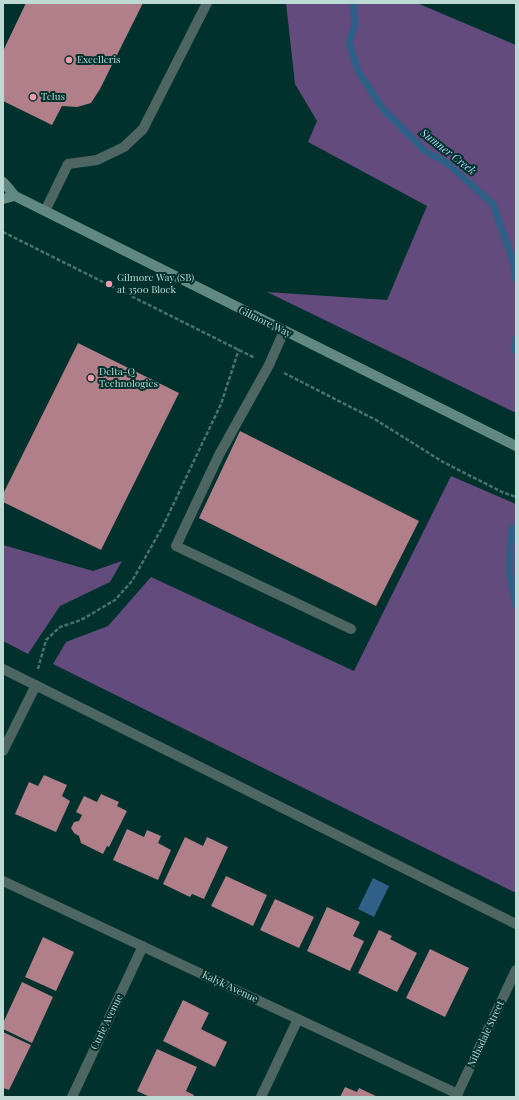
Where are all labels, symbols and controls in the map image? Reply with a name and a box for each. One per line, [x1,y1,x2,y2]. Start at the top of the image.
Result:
place label: Excelleris [77,54,121,66]
marker: Excelleris [64,55,74,65]
place label: Telus [41,91,65,103]
marker: Telus [28,92,38,102]
water label: Sumner Creek [418,126,478,178]
place label: Gilmore Way (SB) at 3500 Block [117,272,194,296]
marker: Gilmore Way (SB) at 3500 Block [104,279,114,289]
street label: Gilmore Way [237,304,293,340]
place label: Delta-Q Technologies [99,366,158,390]
marker: Delta-Q Technologies [86,373,96,383]
street label: Kalyk Avenue [200,969,260,1005]
street label: Curle Avenue [88,992,126,1052]
street label: Nithsdale Street [465,999,507,1069]

